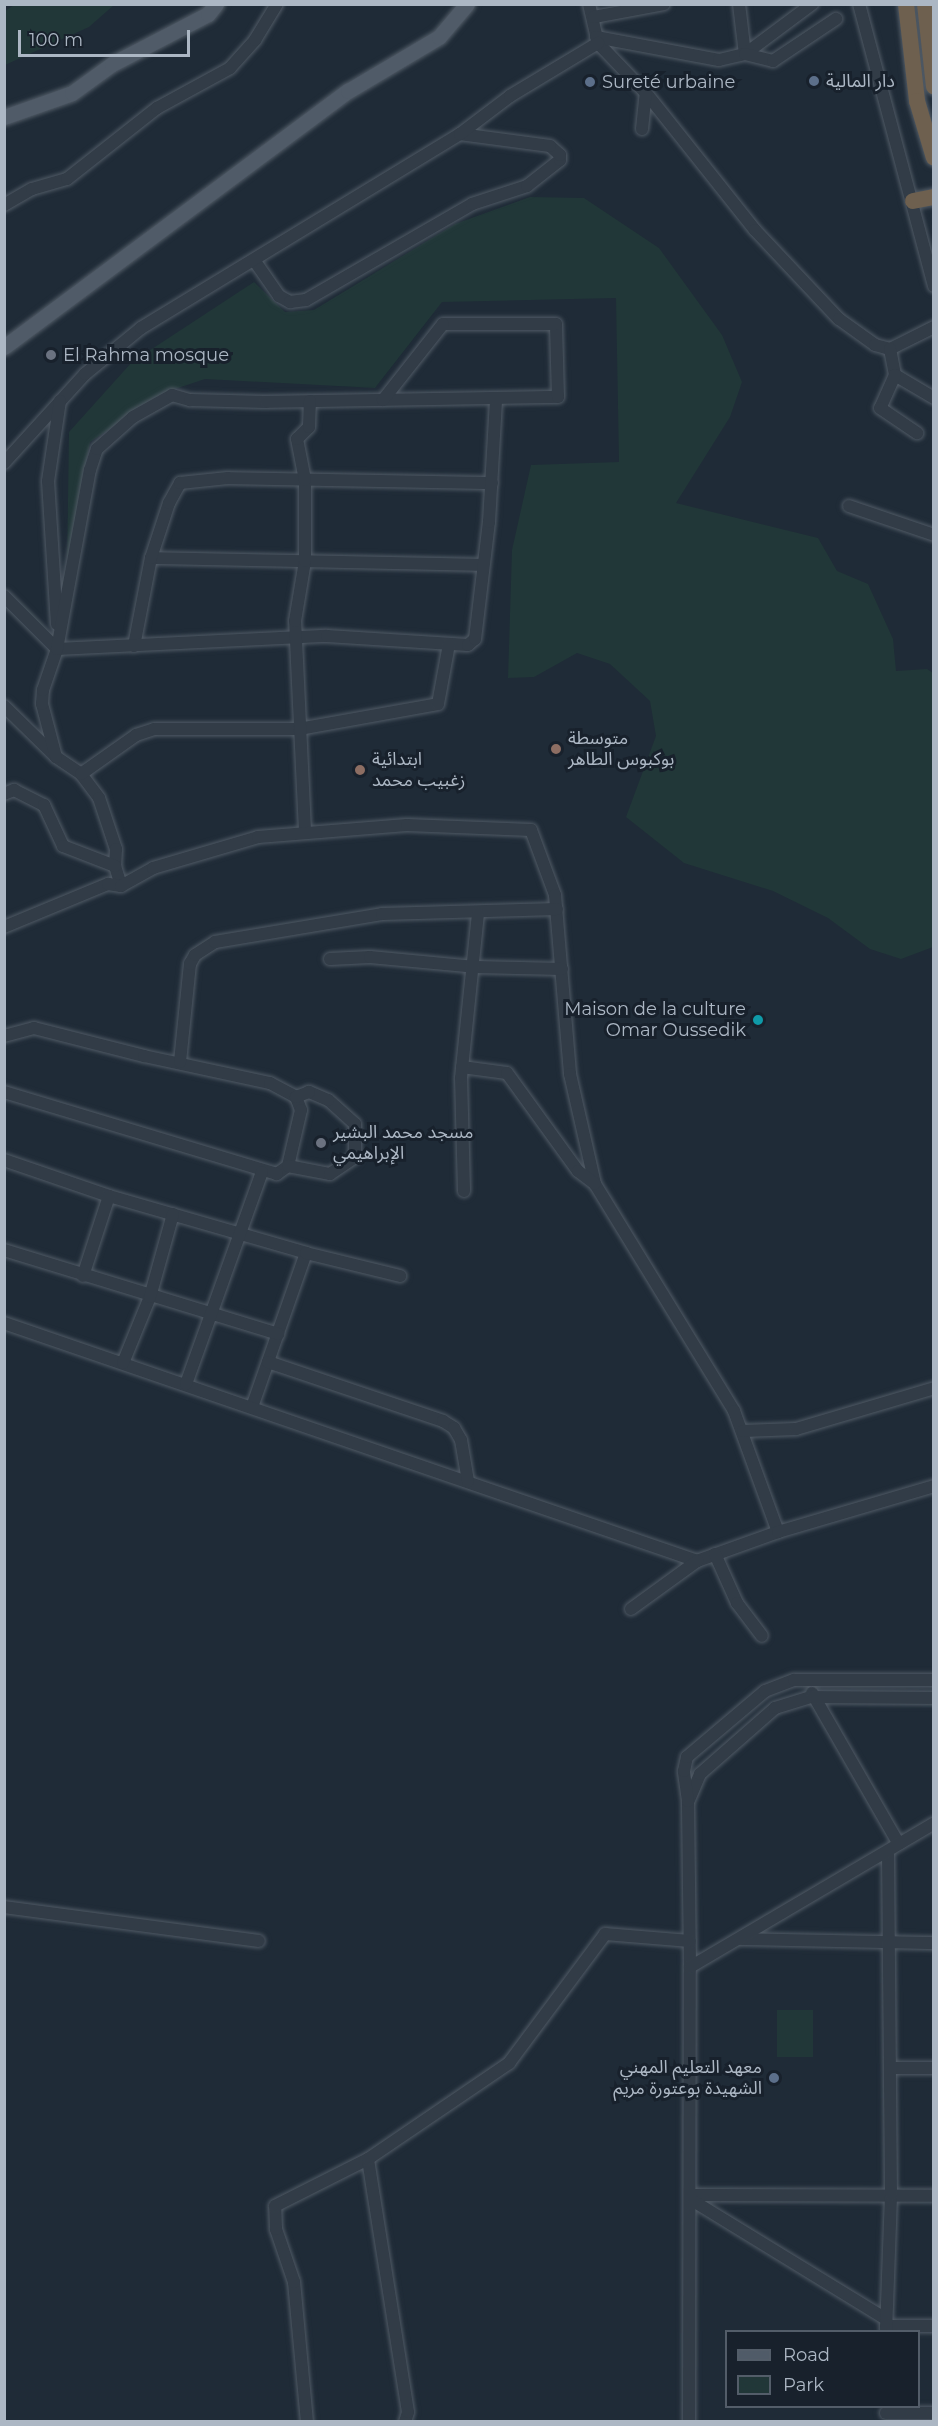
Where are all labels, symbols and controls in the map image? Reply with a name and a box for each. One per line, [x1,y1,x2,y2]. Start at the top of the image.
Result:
scale bar [21,18,194,56]
text: 100 m [29,29,83,51]
place label: دار المالية [826,70,895,92]
place label: Sureté urbaine [602,71,735,93]
marker: دار المالية [807,74,821,88]
marker: Sureté urbaine [583,75,597,89]
place label: El Rahma mosque [63,344,229,366]
marker: El Rahma mosque [44,348,58,362]
place label: متوسطة بوكبوس الطاهر [568,728,674,771]
marker: متوسطة بوكبوس الطاهر [549,742,563,756]
place label: ابتدائية زغبيب محمد [372,749,465,792]
marker: ابتدائية زغبيب محمد [353,763,367,777]
place label: Maison de la culture Omar Oussedik [564,999,746,1042]
marker: Maison de la culture Omar Oussedik [751,1013,765,1027]
place label: مسجد محمد البشير الإبراهيمي [333,1122,473,1164]
marker: مسجد محمد البشير الإبراهيمي [314,1136,328,1150]
place label: معهد التعليم المهني الشهيدة بوعتورة مريم [613,2057,762,2100]
marker: معهد التعليم المهني الشهيدة بوعتورة مريم [767,2071,781,2085]
legend [725,2330,920,2408]
text: Road [783,2344,830,2366]
text: Park [783,2374,824,2396]

